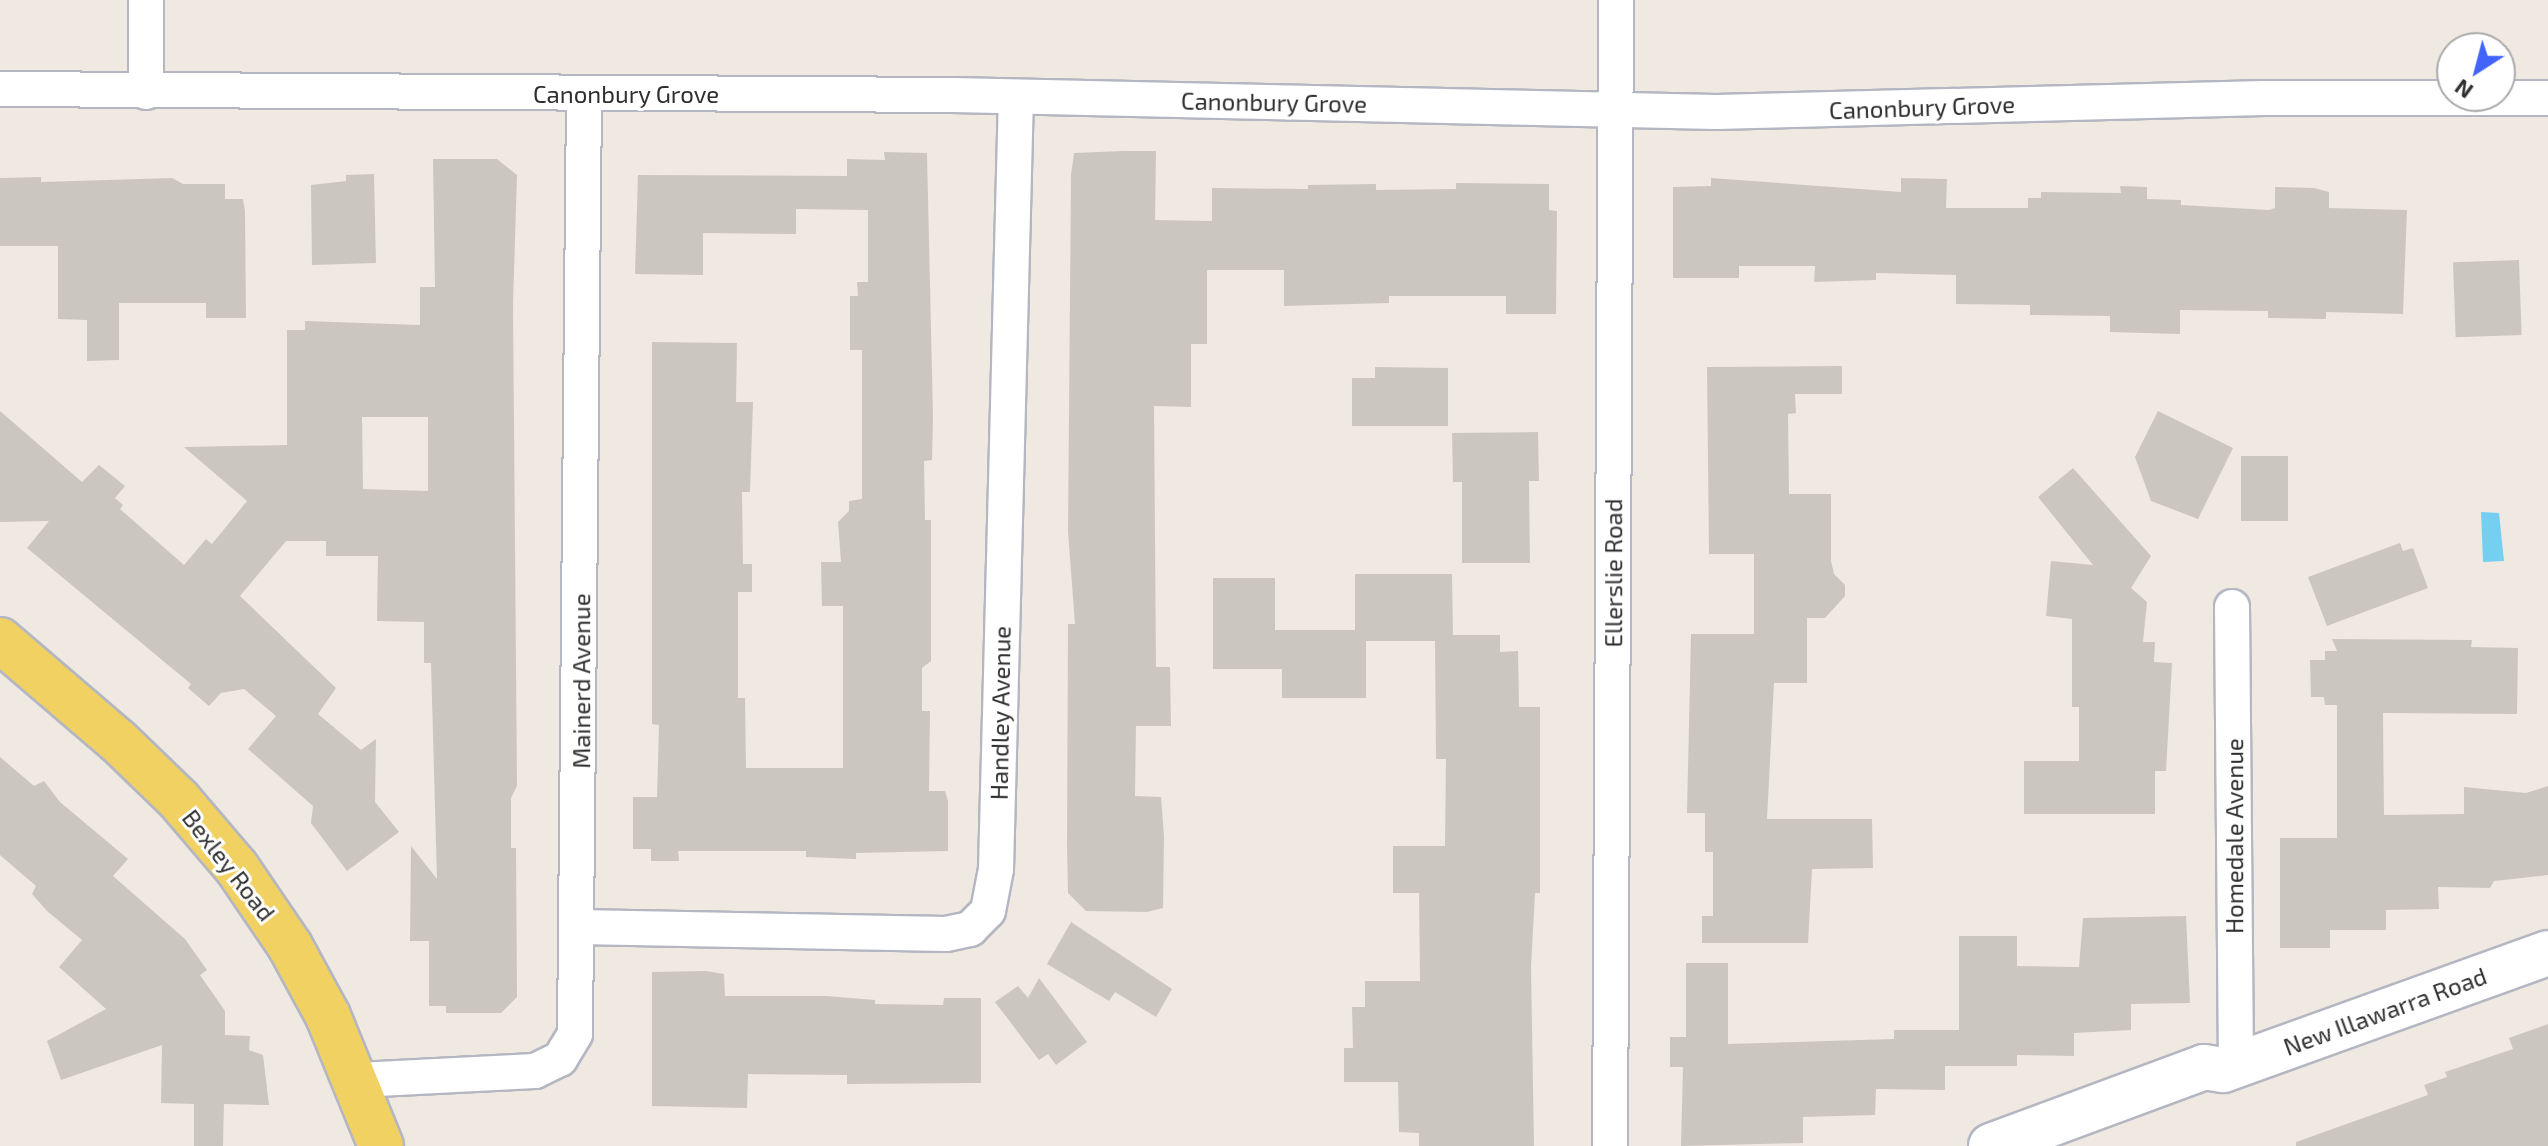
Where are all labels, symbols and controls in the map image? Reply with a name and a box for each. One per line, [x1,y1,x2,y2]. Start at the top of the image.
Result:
north arrow [2436,32,2516,112]
text: N [2449,75,2477,105]
street label: Canonbury Grove [533,80,719,108]
street label: Canonbury Grove [1180,86,1368,118]
street label: Canonbury Grove [1828,89,2016,125]
street label: Ellerslie Road [1599,499,1627,647]
street label: Mainerd Avenue [567,593,595,769]
street label: Handley Avenue [984,625,1016,801]
street label: Homedale Avenue [2220,738,2248,934]
street label: Bexley Road [176,803,282,927]
street label: New Illawarra Road [2279,961,2491,1061]

